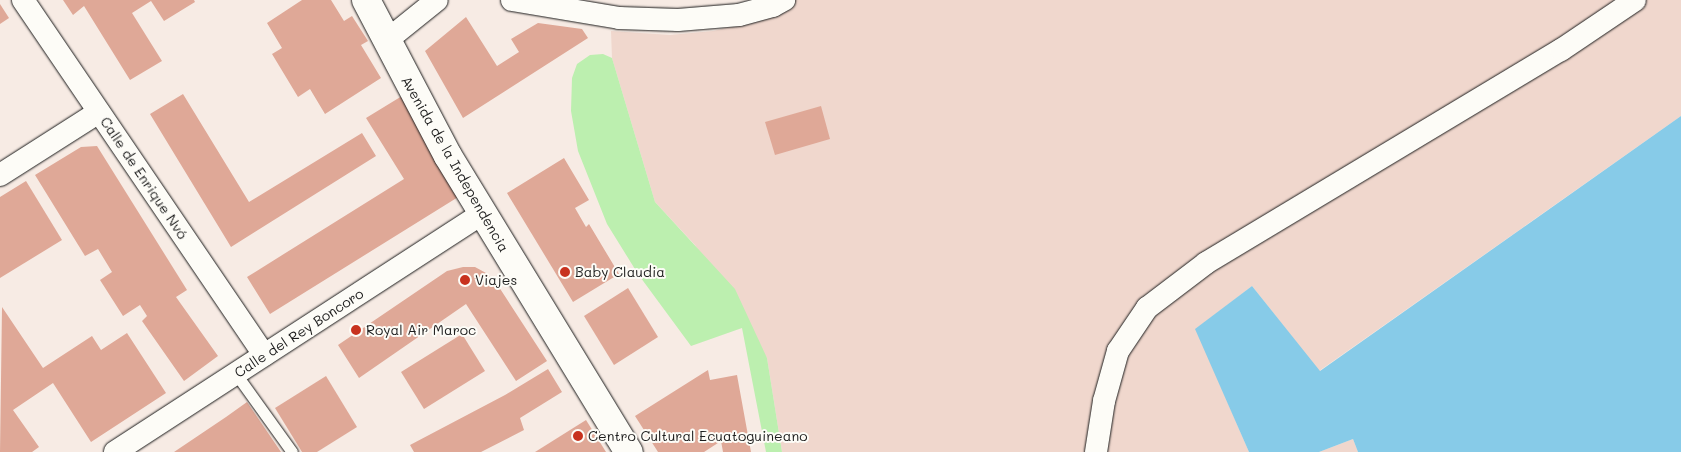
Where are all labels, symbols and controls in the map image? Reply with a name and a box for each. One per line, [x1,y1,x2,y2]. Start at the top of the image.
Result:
street label: Avenida de la Independencia [398,73,512,255]
street label: Calle de Enrique Nvó [97,114,191,242]
place label: Baby Claudia [575,264,665,280]
marker: Baby Claudia [559,266,571,278]
place label: Viajes [475,272,517,288]
marker: Viajes [459,274,471,286]
street label: Calle del Rey Boncoro [231,285,367,381]
place label: Royal Air Maroc [366,322,476,338]
marker: Royal Air Maroc [350,324,362,336]
place label: Centro Cultural Ecuatoguineano [588,428,807,444]
marker: Centro Cultural Ecuatoguineano [572,430,584,442]

